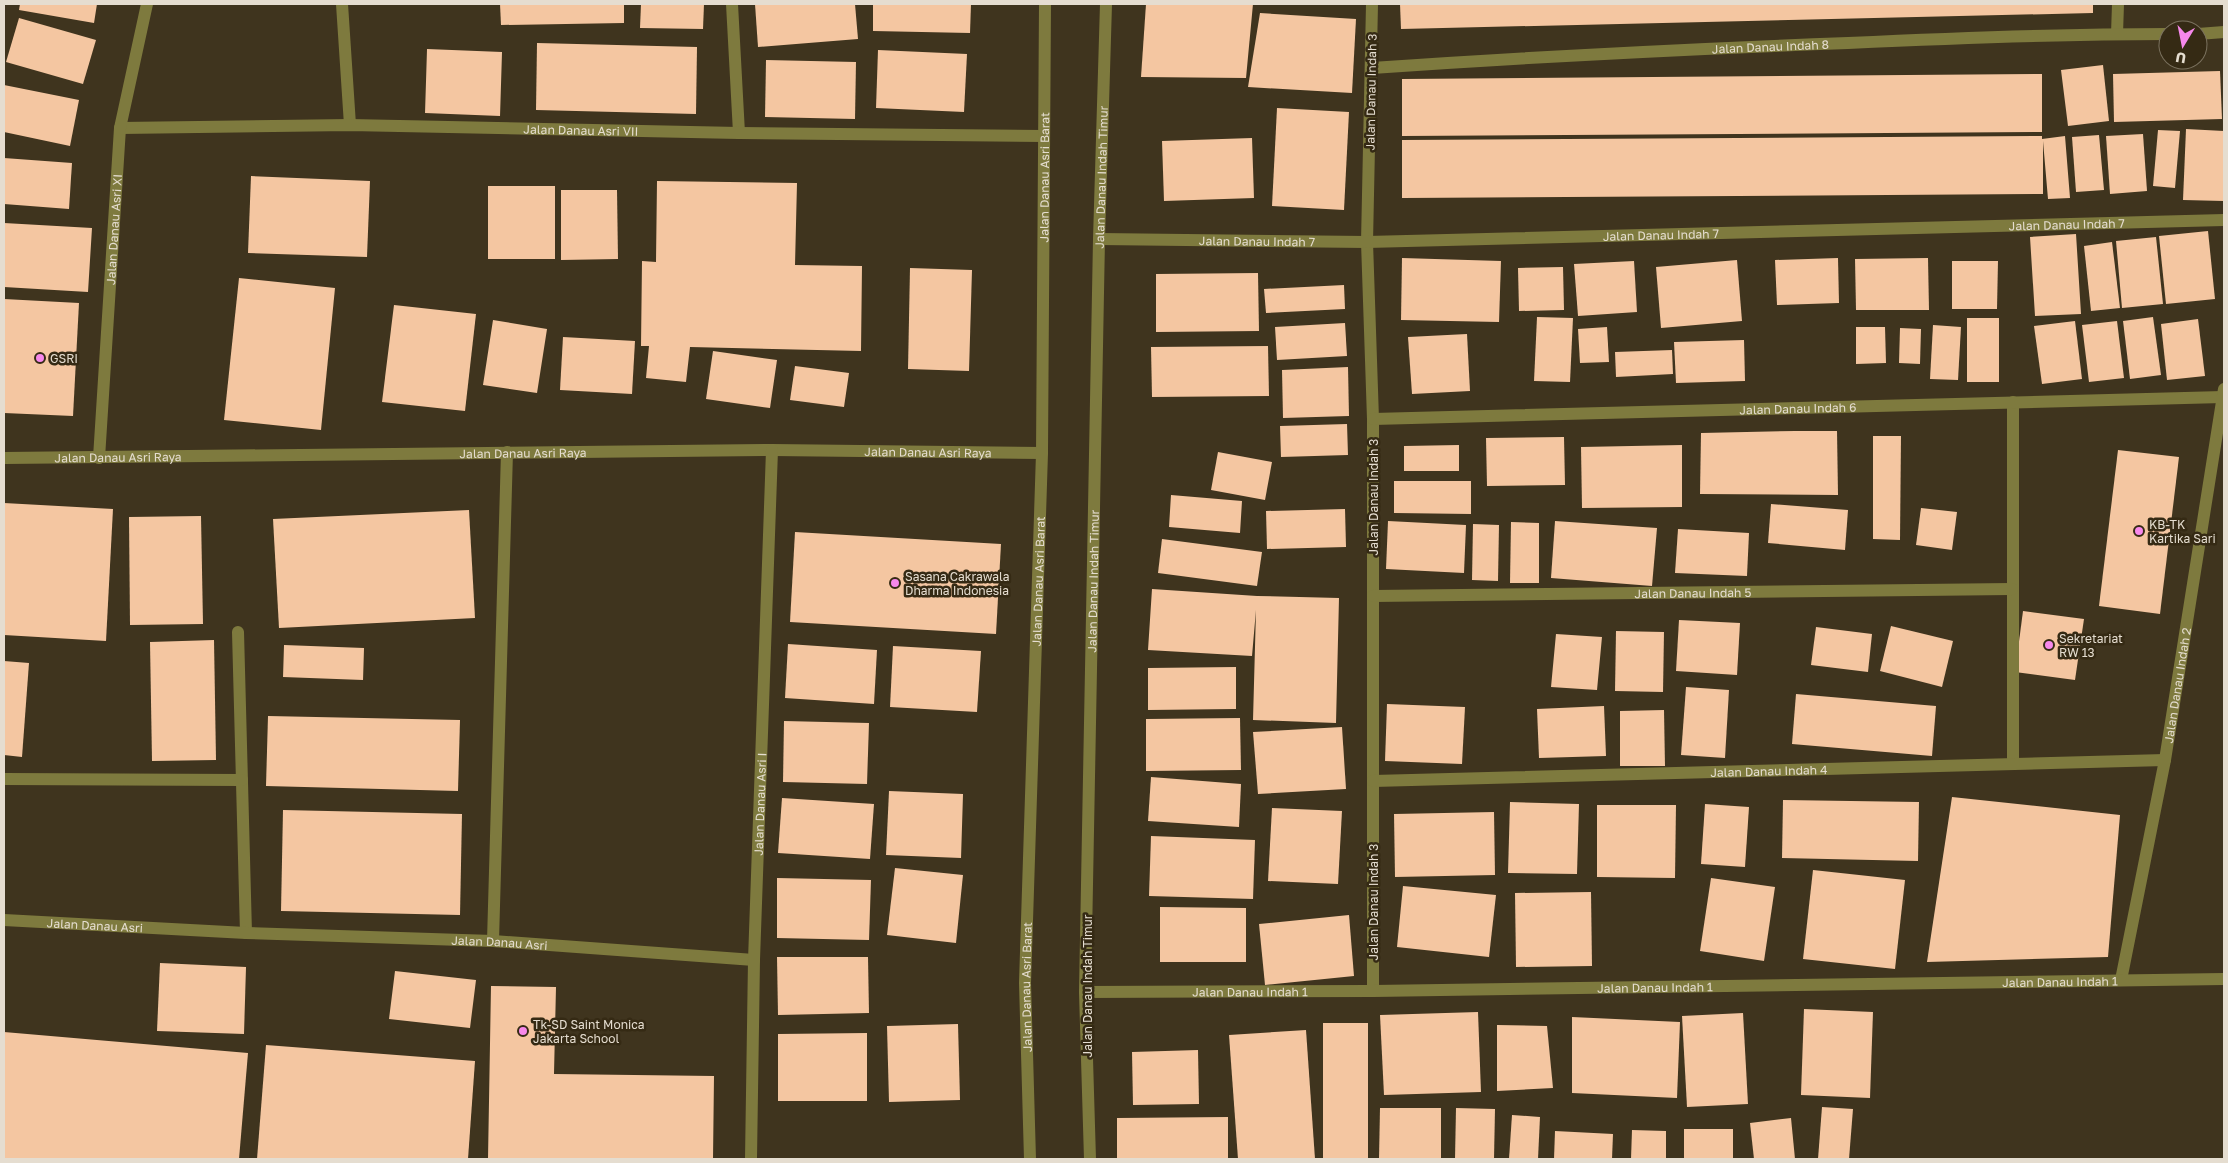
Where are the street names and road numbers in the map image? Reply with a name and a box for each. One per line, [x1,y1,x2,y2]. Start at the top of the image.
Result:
street label: Jalan Danau Indah 3 [1362,34,1380,150]
street label: Jalan Danau Indah 8 [1711,36,1829,56]
street label: Jalan Danau Indah Timur [1091,105,1110,249]
street label: Jalan Danau Asri Barat [1036,112,1052,243]
street label: Jalan Danau Asri VII [523,121,639,138]
street label: Jalan Danau Asri XI [103,174,125,285]
street label: Jalan Danau Indah 7 [2008,215,2125,233]
street label: Jalan Danau Indah 7 [1603,225,1719,243]
street label: Jalan Danau Indah 7 [1199,233,1315,249]
street label: Jalan Danau Indah 6 [1739,399,1857,417]
street label: Jalan Danau Indah 3 [1366,439,1381,555]
street label: Jalan Danau Asri Raya [459,444,587,461]
street label: Jalan Danau Asri Raya [864,444,992,460]
street label: Jalan Danau Asri Raya [54,449,182,465]
street label: Jalan Danau Indah Timur [1084,509,1101,653]
street label: Jalan Danau Asri Barat [1028,516,1047,647]
street label: Jalan Danau Indah 5 [1634,584,1752,601]
street label: Jalan Danau Indah 2 [2160,626,2193,744]
street label: Jalan Danau Asri I [750,752,769,856]
street label: Jalan Danau Indah 4 [1710,761,1828,780]
street label: Jalan Danau Indah 3 [1366,844,1381,960]
street label: Jalan Danau Indah Timur [1080,914,1095,1057]
street label: Jalan Danau Asri [46,915,143,935]
street label: Jalan Danau Asri Barat [1017,922,1034,1052]
street label: Jalan Danau Asri [451,932,548,952]
street label: Jalan Danau Indah 1 [2002,973,2118,990]
street label: Jalan Danau Indah 1 [1597,979,1713,995]
street label: Jalan Danau Indah 1 [1192,984,1308,999]

